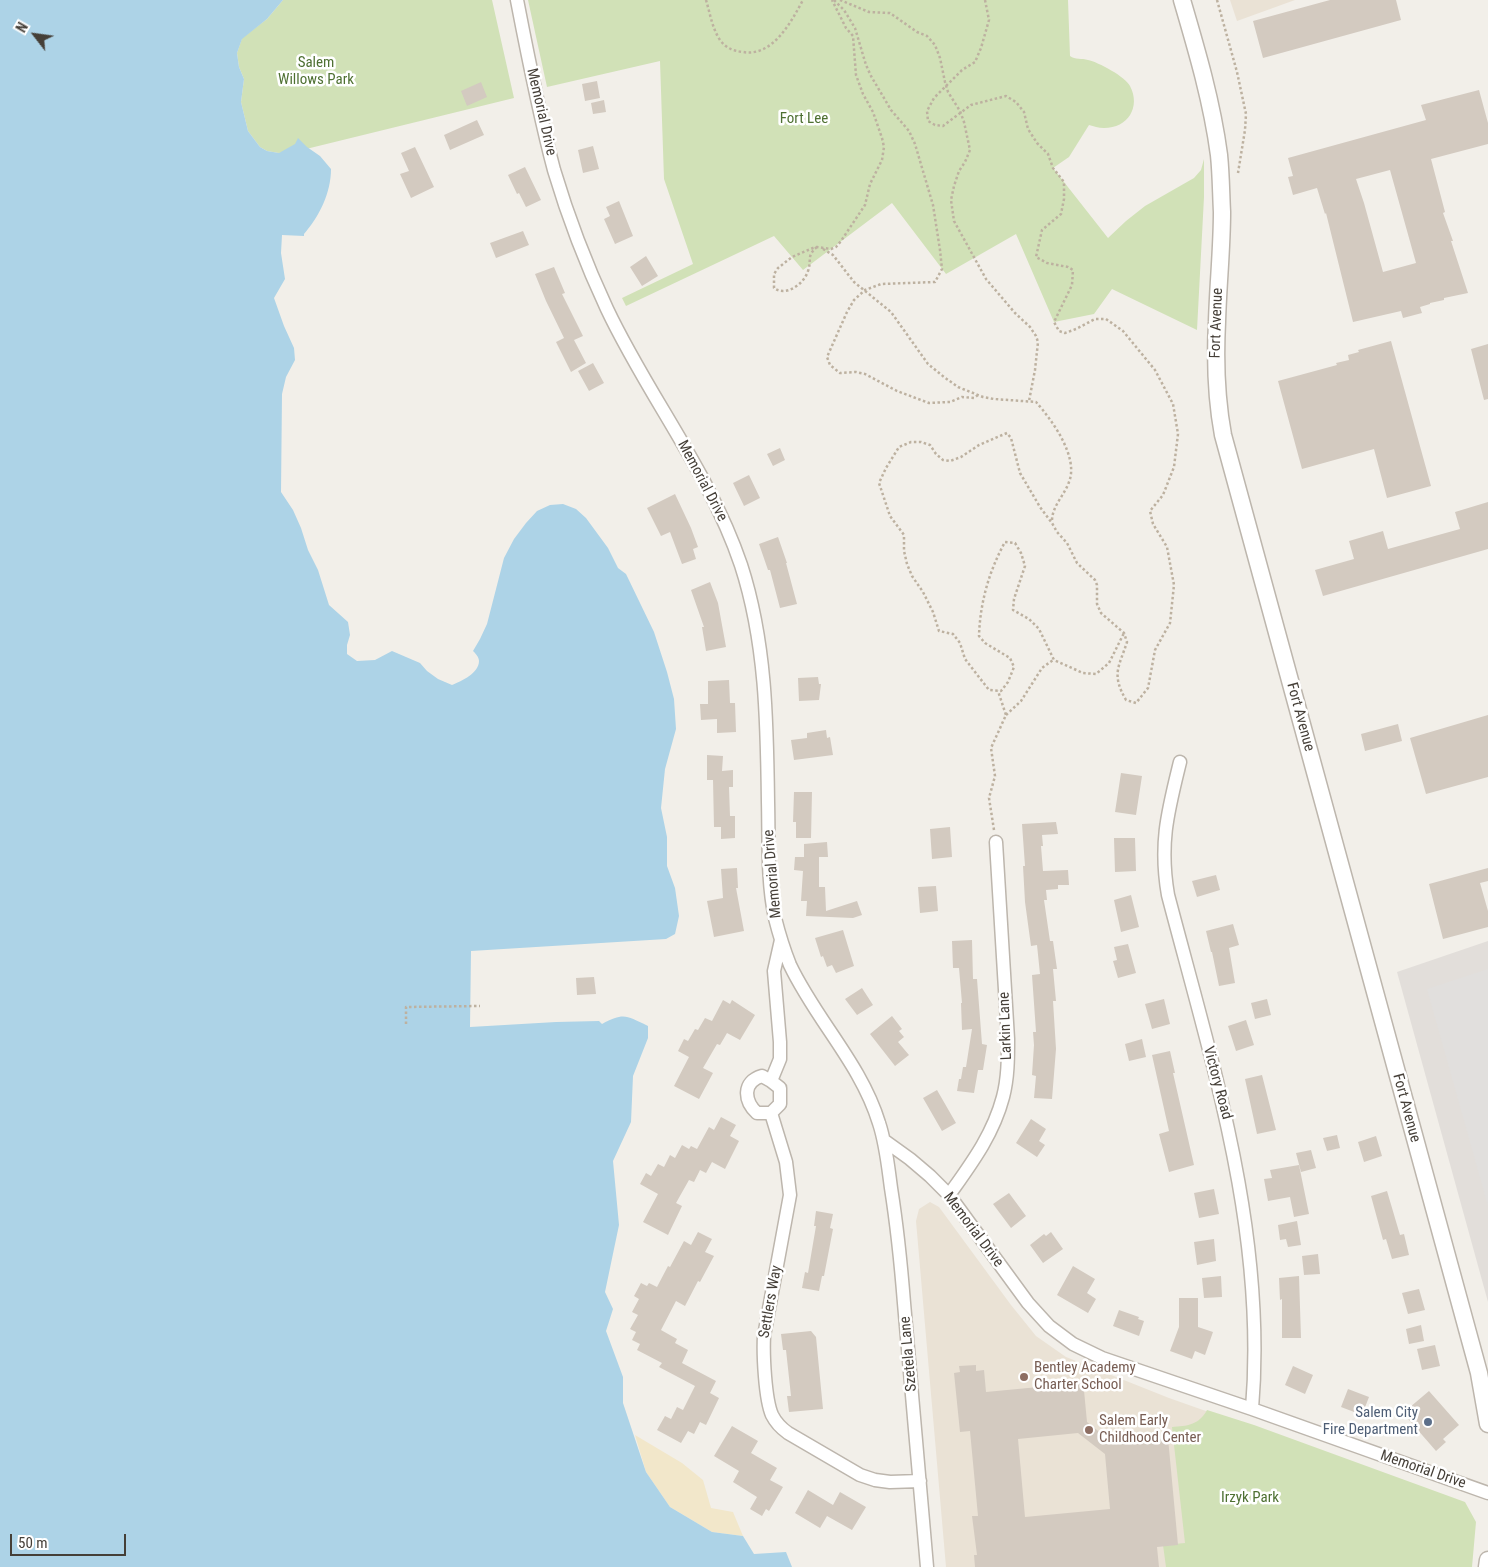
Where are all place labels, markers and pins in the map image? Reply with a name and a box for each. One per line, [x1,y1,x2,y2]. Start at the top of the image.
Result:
place label: Bentley Academy Charter School [1034,1359,1136,1394]
marker: Bentley Academy Charter School [1018,1371,1030,1383]
place label: Salem City Fire Department [1323,1404,1418,1439]
place label: Salem Early Childhood Center [1099,1412,1201,1447]
marker: Salem City Fire Department [1422,1416,1434,1428]
marker: Salem Early Childhood Center [1083,1424,1095,1436]

